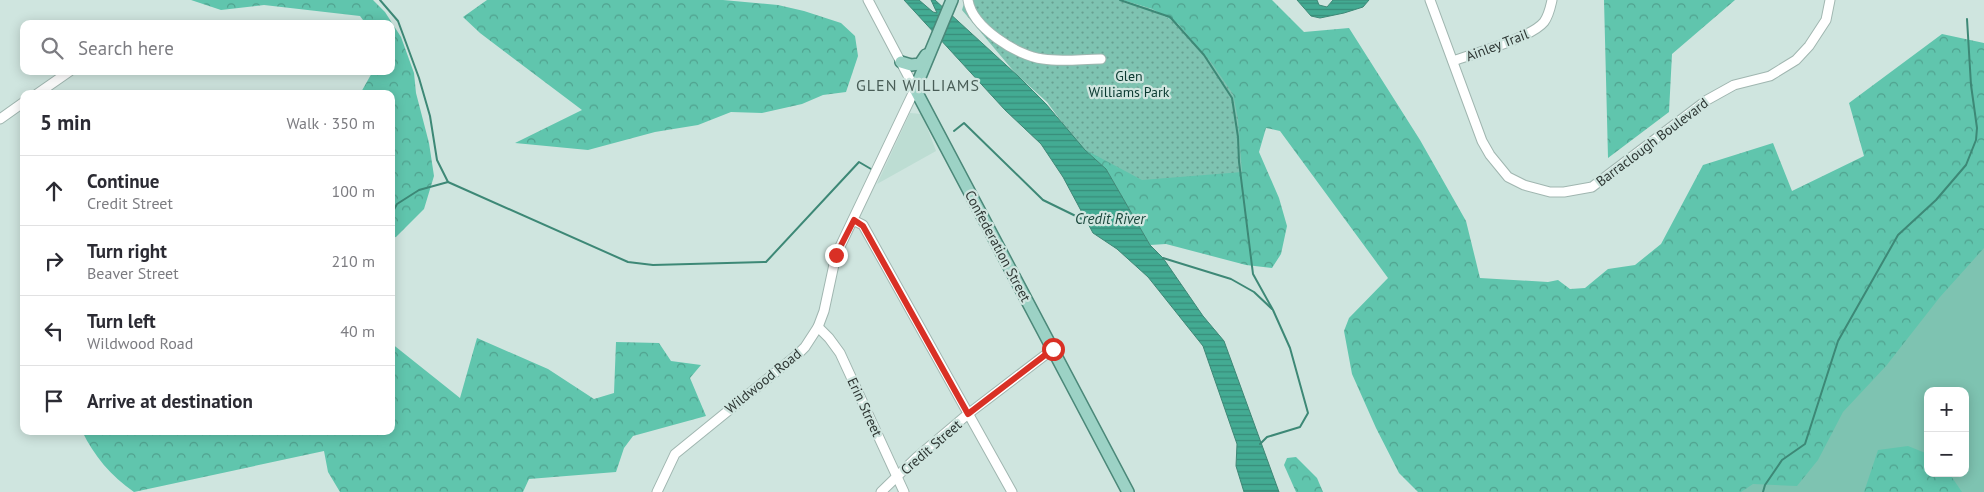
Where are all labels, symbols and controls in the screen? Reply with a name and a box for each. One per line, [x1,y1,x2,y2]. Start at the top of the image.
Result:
search box [20,20,395,75]
street label: Ainley Trail [1463,25,1531,65]
icon: search [38,34,66,62]
text: Search here [78,36,174,60]
park label: Glen Williams Park [1089,67,1170,101]
district label: GLEN WILLIAMS [856,75,980,95]
street label: Barraclough Boulevard [1592,94,1712,190]
text: 5 min [40,109,91,136]
text: Walk · 350 m [286,113,375,133]
text: Continue [87,169,159,193]
icon: ahead [40,177,68,205]
text: 100 m [332,181,375,201]
street label: Confederation Street [961,187,1035,305]
text: Credit Street [87,193,173,213]
water label: Credit River [1075,209,1146,228]
text: Turn right [87,239,167,263]
route end [825,244,848,267]
icon: right [40,247,68,275]
text: 210 m [332,251,375,271]
text: Beaver Street [87,263,179,283]
text: Turn left [87,309,156,333]
icon: left [40,317,68,345]
text: 40 m [340,321,375,341]
text: Wildwood Road [87,333,193,353]
route start [1042,338,1065,361]
street label: Wildwood Road [721,345,805,417]
street label: Erin Street [843,375,887,440]
icon: arrive [40,387,68,415]
map controls [1924,387,1969,477]
button: + [1924,387,1969,432]
text: Arrive at destination [87,389,253,413]
street label: Credit Street [897,415,965,478]
button: − [1924,432,1969,477]

